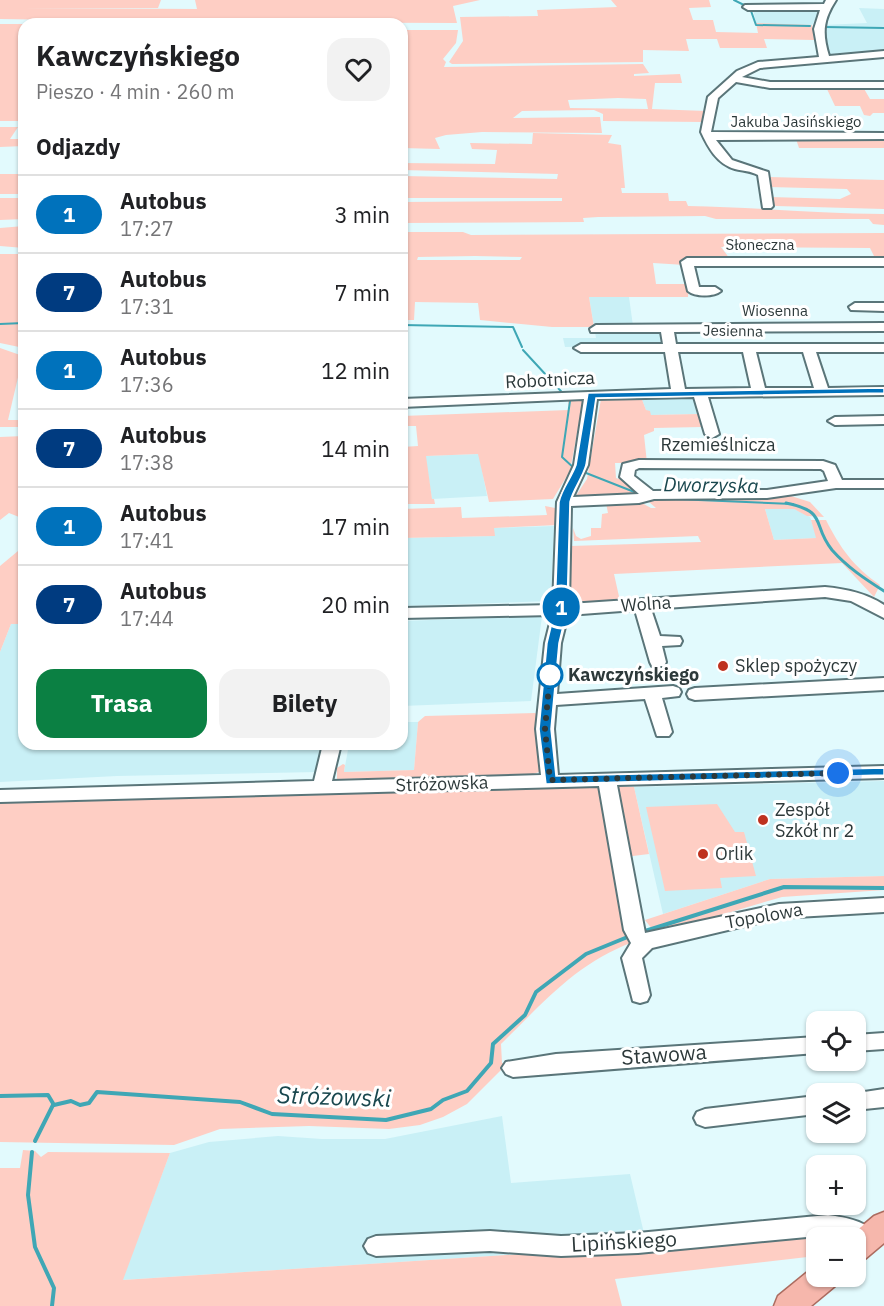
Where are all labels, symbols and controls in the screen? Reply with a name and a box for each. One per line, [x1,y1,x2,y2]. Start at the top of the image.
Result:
text: Kawczyńskiego [36,37,240,74]
button: heart [327,38,390,101]
text: Pieszo · 4 min · 260 m [36,78,235,105]
street label: Jakuba Jasińskiego [731,112,861,131]
text: Odjazdy [36,132,120,161]
text: Autobus [120,186,207,215]
text: 1 [63,200,75,228]
text: 3 min [334,200,390,229]
text: 17:27 [120,215,174,242]
street label: Słoneczna [725,235,795,254]
text: Autobus [120,264,207,293]
text: 7 [63,278,75,306]
text: 7 min [334,278,390,307]
text: 17:31 [120,293,174,320]
street label: Wiosenna [742,301,808,320]
street label: Jesienna [703,320,763,341]
text: Autobus [120,342,207,371]
text: 1 [63,356,75,384]
text: 12 min [321,356,390,385]
street label: Robotnicza [504,366,596,393]
text: 17:36 [120,371,174,398]
text: Autobus [120,420,207,449]
street label: Rzemieślnicza [660,433,776,456]
text: 7 [63,434,75,462]
text: 14 min [321,434,390,463]
text: 17:38 [120,449,174,476]
water label: Dworzyska [663,470,759,499]
text: Autobus [120,498,207,527]
text: 1 [63,512,75,540]
text: 17 min [321,512,390,541]
text: 17:41 [120,527,174,554]
text: Autobus [120,576,207,605]
line badge: 1 [542,588,580,626]
text: 7 [63,590,75,618]
text: 20 min [321,590,390,619]
street label: Wolna [620,590,672,617]
text: 1 [555,593,567,621]
text: 17:44 [120,605,174,632]
place label: Sklep spożyczy [735,654,857,677]
marker: Sklep spożyczy [716,659,730,673]
marker: Kawczyńskiego [537,662,563,688]
place label: Kawczyńskiego [568,663,699,686]
button: Trasa [36,669,207,738]
button: Bilety [219,669,390,738]
your location [823,758,853,788]
street label: Stróżowska [395,770,489,797]
place label: Zespół Szkół nr 2 [775,798,854,842]
marker: Zespół Szkół nr 2 [756,813,770,827]
place label: Orlik [715,842,754,865]
marker: Orlik [696,847,710,861]
street label: Topolowa [724,897,805,934]
map controls [806,1011,866,1287]
button: locate [806,1011,866,1071]
street label: Stawowa [620,1037,708,1071]
water label: Stróżowski [276,1078,392,1114]
button: layers [806,1083,866,1143]
button: + [806,1155,866,1215]
street label: Lipińskiego [570,1224,678,1258]
button: − [806,1227,866,1287]

